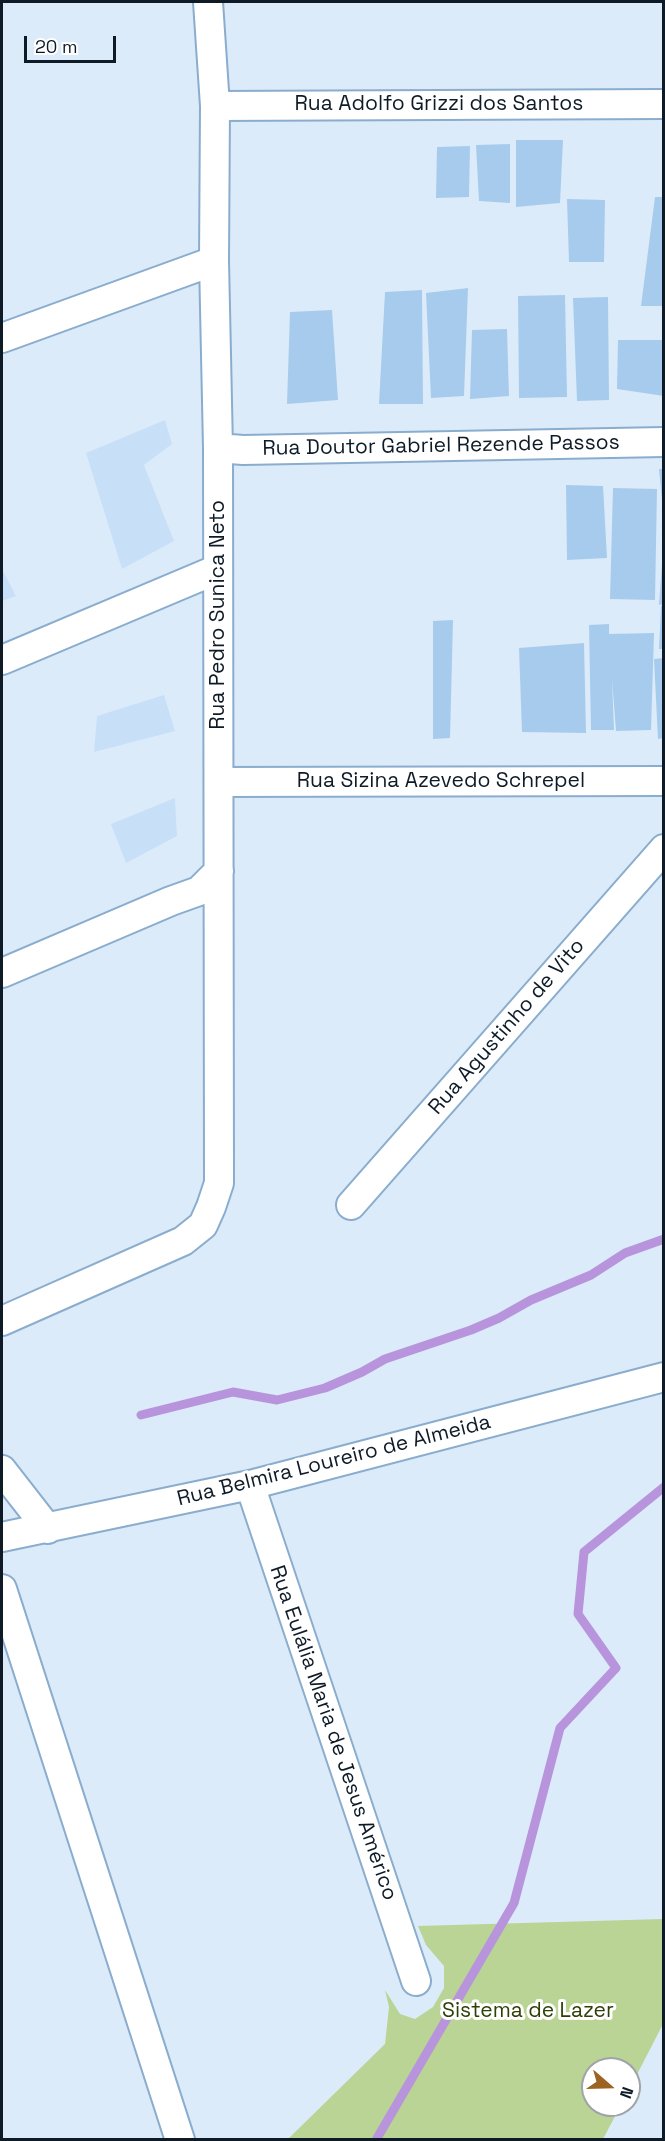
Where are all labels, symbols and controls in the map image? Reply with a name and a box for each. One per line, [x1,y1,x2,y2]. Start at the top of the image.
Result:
scale bar [27,24,118,62]
text: 20 m [35,35,78,58]
street label: Rua Adolfo Grizzi dos Santos [295,91,583,117]
street label: Rua Doutor Gabriel Rezende Passos [262,430,620,462]
street label: Rua Pedro Sunica Neto [205,500,231,730]
street label: Rua Sizina Azevedo Schrepel [297,768,585,794]
street label: Rua Agustinho de Vito [424,934,590,1120]
street label: Rua Belmira Loureiro de Almeida [174,1410,494,1512]
street label: Rua Eulália Maria de Jesus Américo [264,1562,402,1904]
park label: Sistema de Lazer [442,1998,614,2024]
north arrow [581,2057,641,2117]
text: N [615,2084,638,2101]

